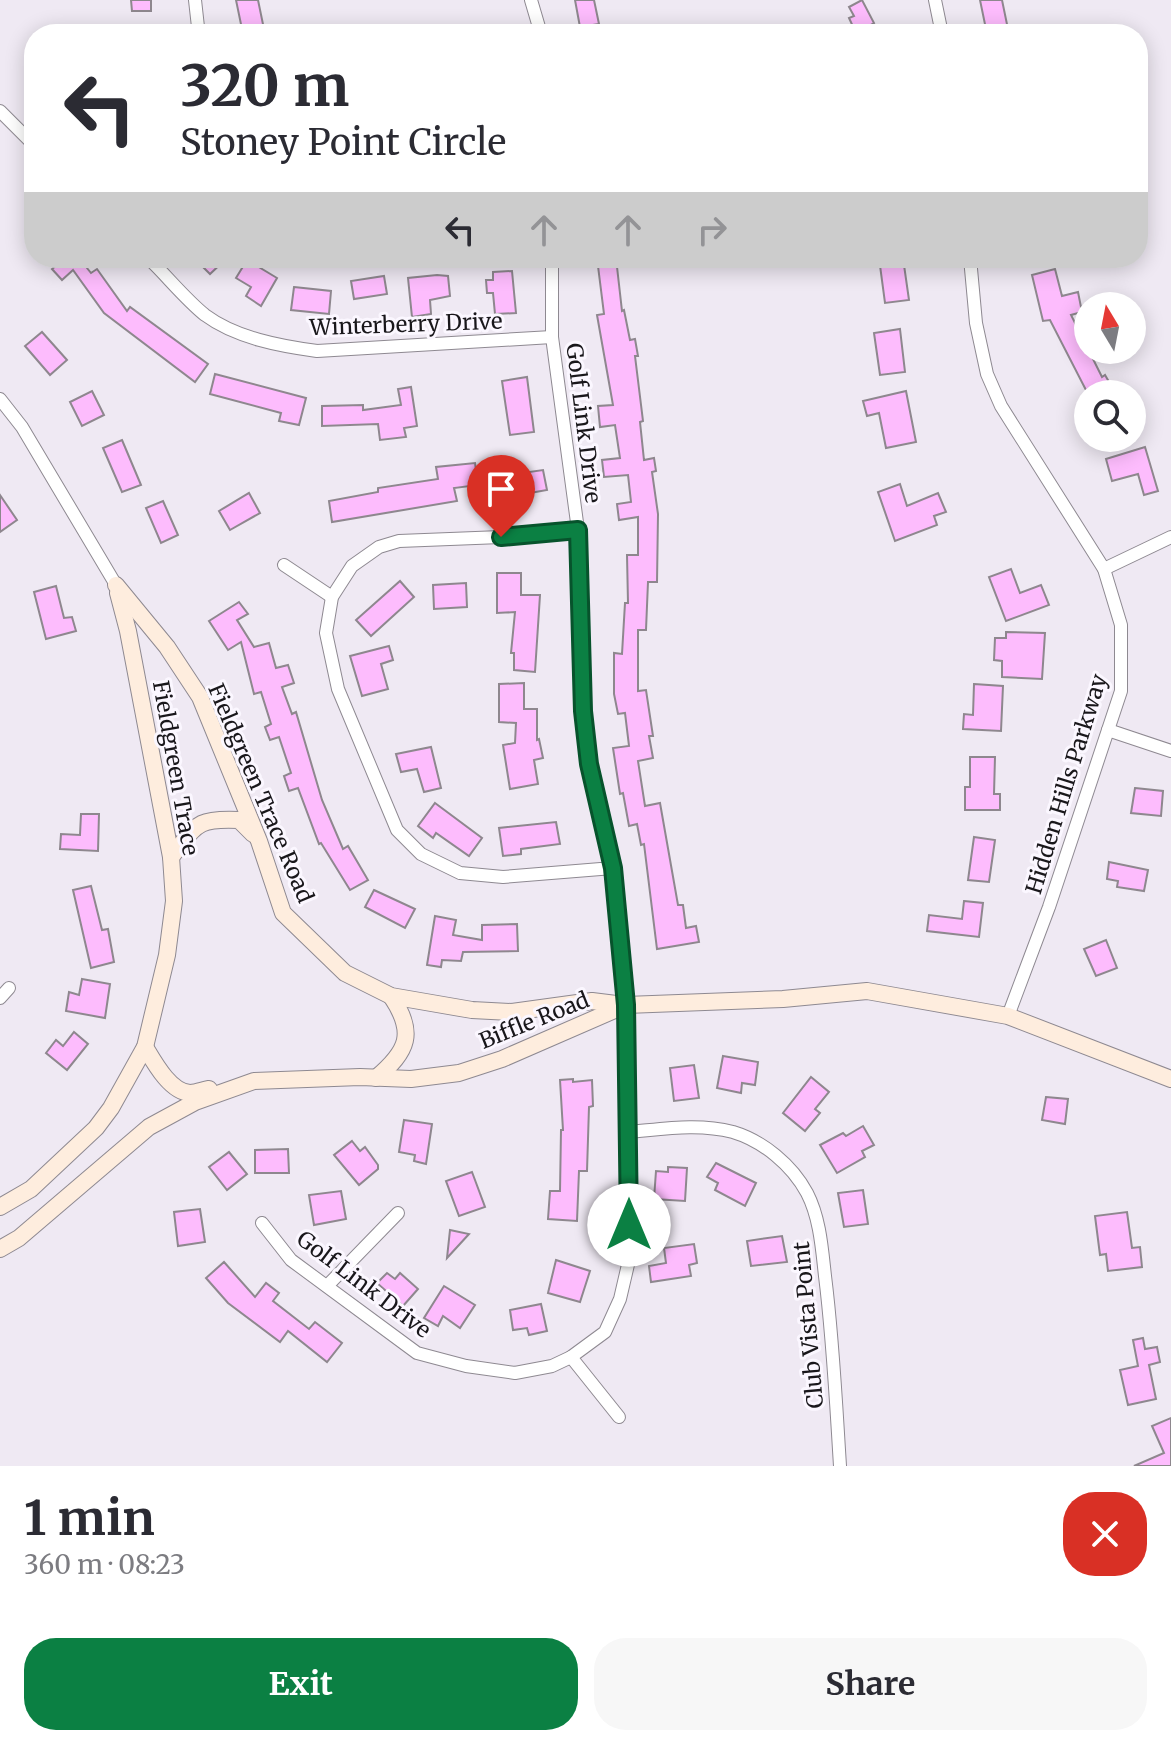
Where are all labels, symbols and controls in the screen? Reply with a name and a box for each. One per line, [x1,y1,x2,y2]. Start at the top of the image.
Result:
text: 320 m [180,51,349,121]
icon: left [48,56,152,160]
text: Stoney Point Circle [180,120,506,165]
icon: left [438,208,482,252]
icon: ahead [522,208,566,252]
icon: ahead [606,208,650,252]
icon: right [690,208,734,252]
north arrow [1074,292,1146,364]
map controls [1074,292,1146,452]
street label: Winterberry Drive [308,307,503,341]
street label: Golf Link Drive [560,341,608,505]
button: search [1074,380,1146,452]
pin [467,455,535,537]
icon: arrive [479,467,523,511]
street label: Hidden Hills Parkway [1019,670,1113,897]
street label: Fieldgreen Trace [147,678,205,858]
street label: Fieldgreen Trace Road [202,679,320,907]
street label: Biffle Road [475,985,593,1055]
position arrow [587,1183,671,1267]
street label: Golf Link Drive [291,1224,437,1344]
street label: Club Vista Point [787,1240,829,1410]
text: 1 min [24,1488,155,1548]
button: close [1063,1492,1147,1576]
text: 360 m · 08:23 [24,1548,185,1581]
button: Exit [24,1638,578,1730]
button: Share [594,1638,1147,1730]

